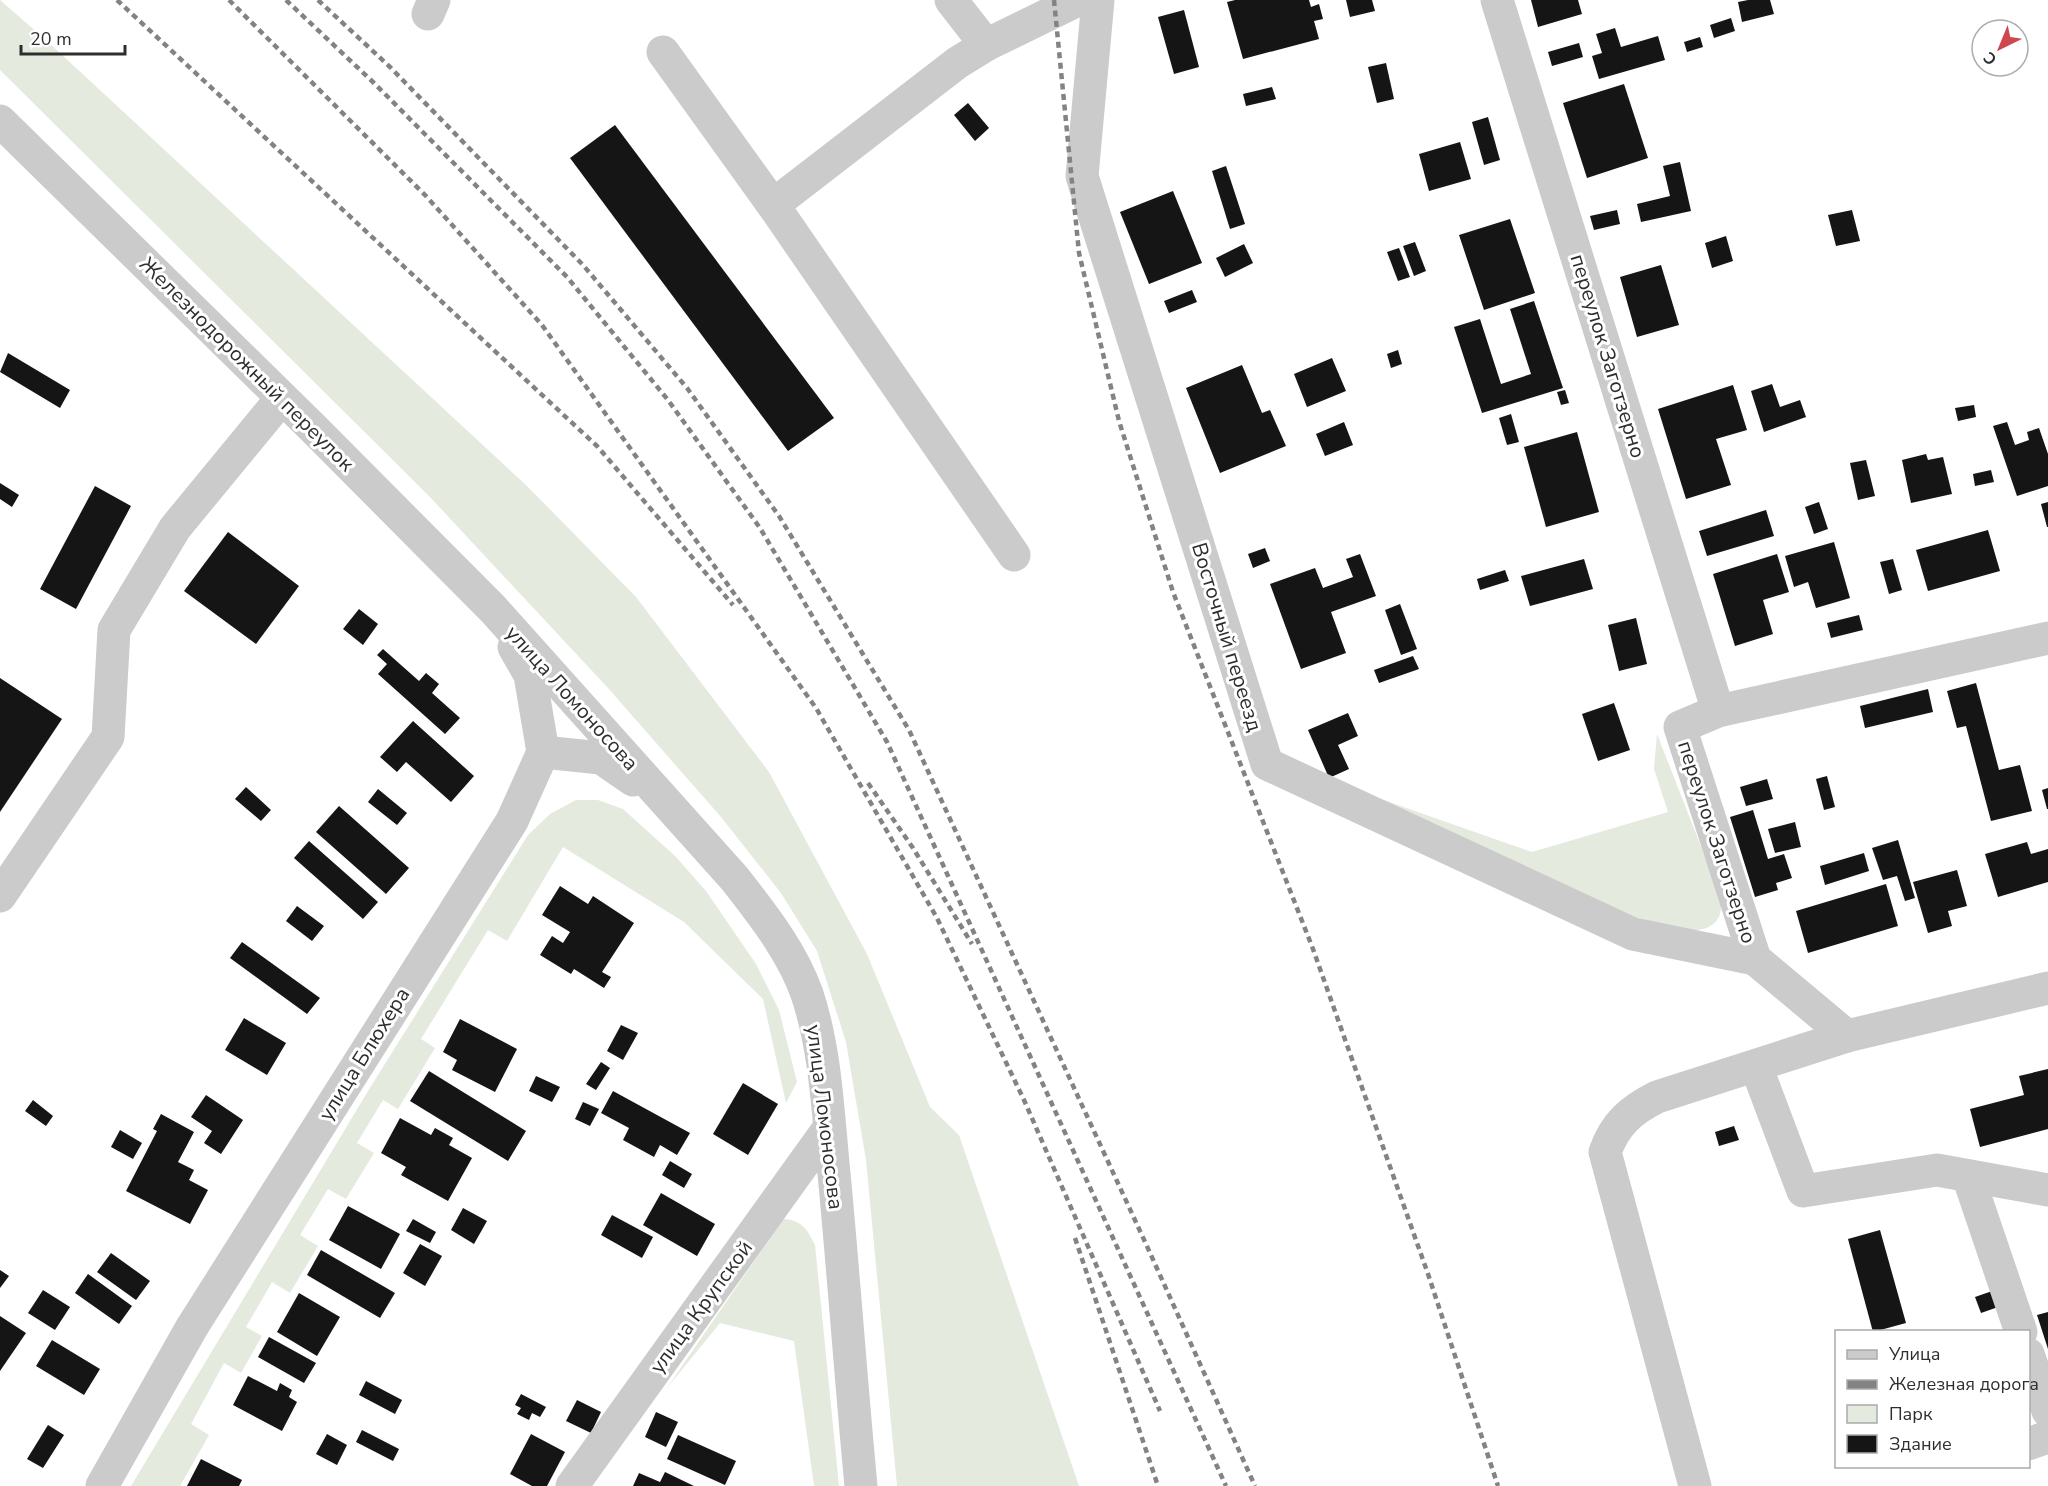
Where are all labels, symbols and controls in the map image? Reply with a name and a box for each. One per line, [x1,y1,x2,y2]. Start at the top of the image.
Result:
scale bar [21,18,124,56]
north arrow [1970,18,2030,78]
text: 20 m [30,27,72,51]
text: С [1979,46,2002,70]
street label: Железнодорожный переулок [134,251,361,478]
street label: переулок Заготзерно [1564,251,1652,461]
street label: Восточный переезд [1185,539,1269,735]
street label: улица Ломоносова [499,620,645,776]
street label: переулок Заготзерно [1671,737,1763,947]
street label: улица Блюхера [312,982,416,1126]
street label: улица Ломоносова [800,1023,850,1211]
street label: улица Крупской [643,1235,759,1379]
legend [1835,1330,2030,1468]
text: Улица [1888,1342,1940,1366]
text: Железная дорога [1889,1372,2039,1396]
text: Парк [1889,1402,1933,1426]
text: Здание [1889,1432,1952,1456]

